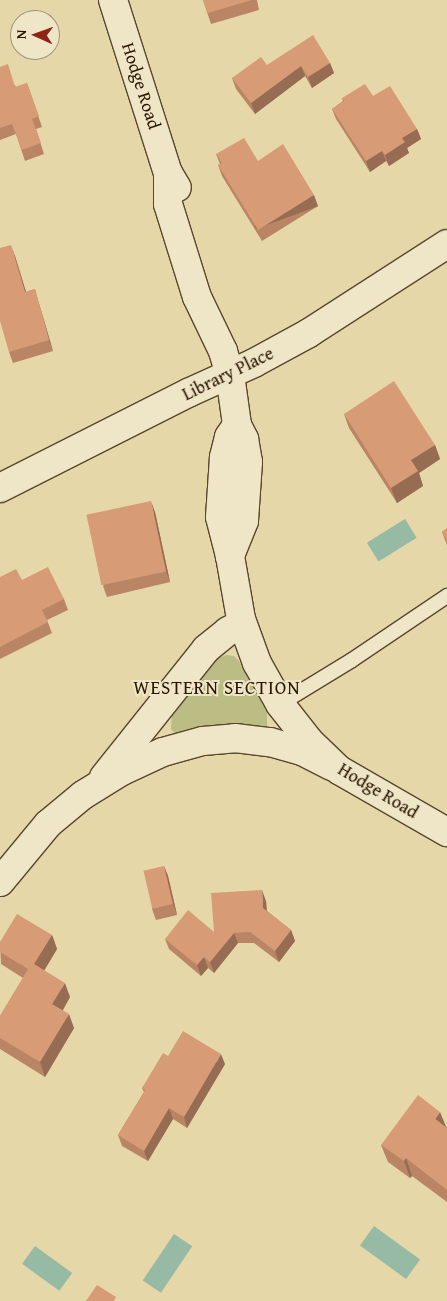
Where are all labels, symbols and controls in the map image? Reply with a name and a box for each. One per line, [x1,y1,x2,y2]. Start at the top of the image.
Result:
north arrow [10,10,60,60]
text: N [11,29,31,40]
street label: Hodge Road [117,40,165,132]
street label: Library Place [179,343,277,405]
district label: WESTERN SECTION [131,677,303,699]
street label: Hodge Road [334,759,422,823]

